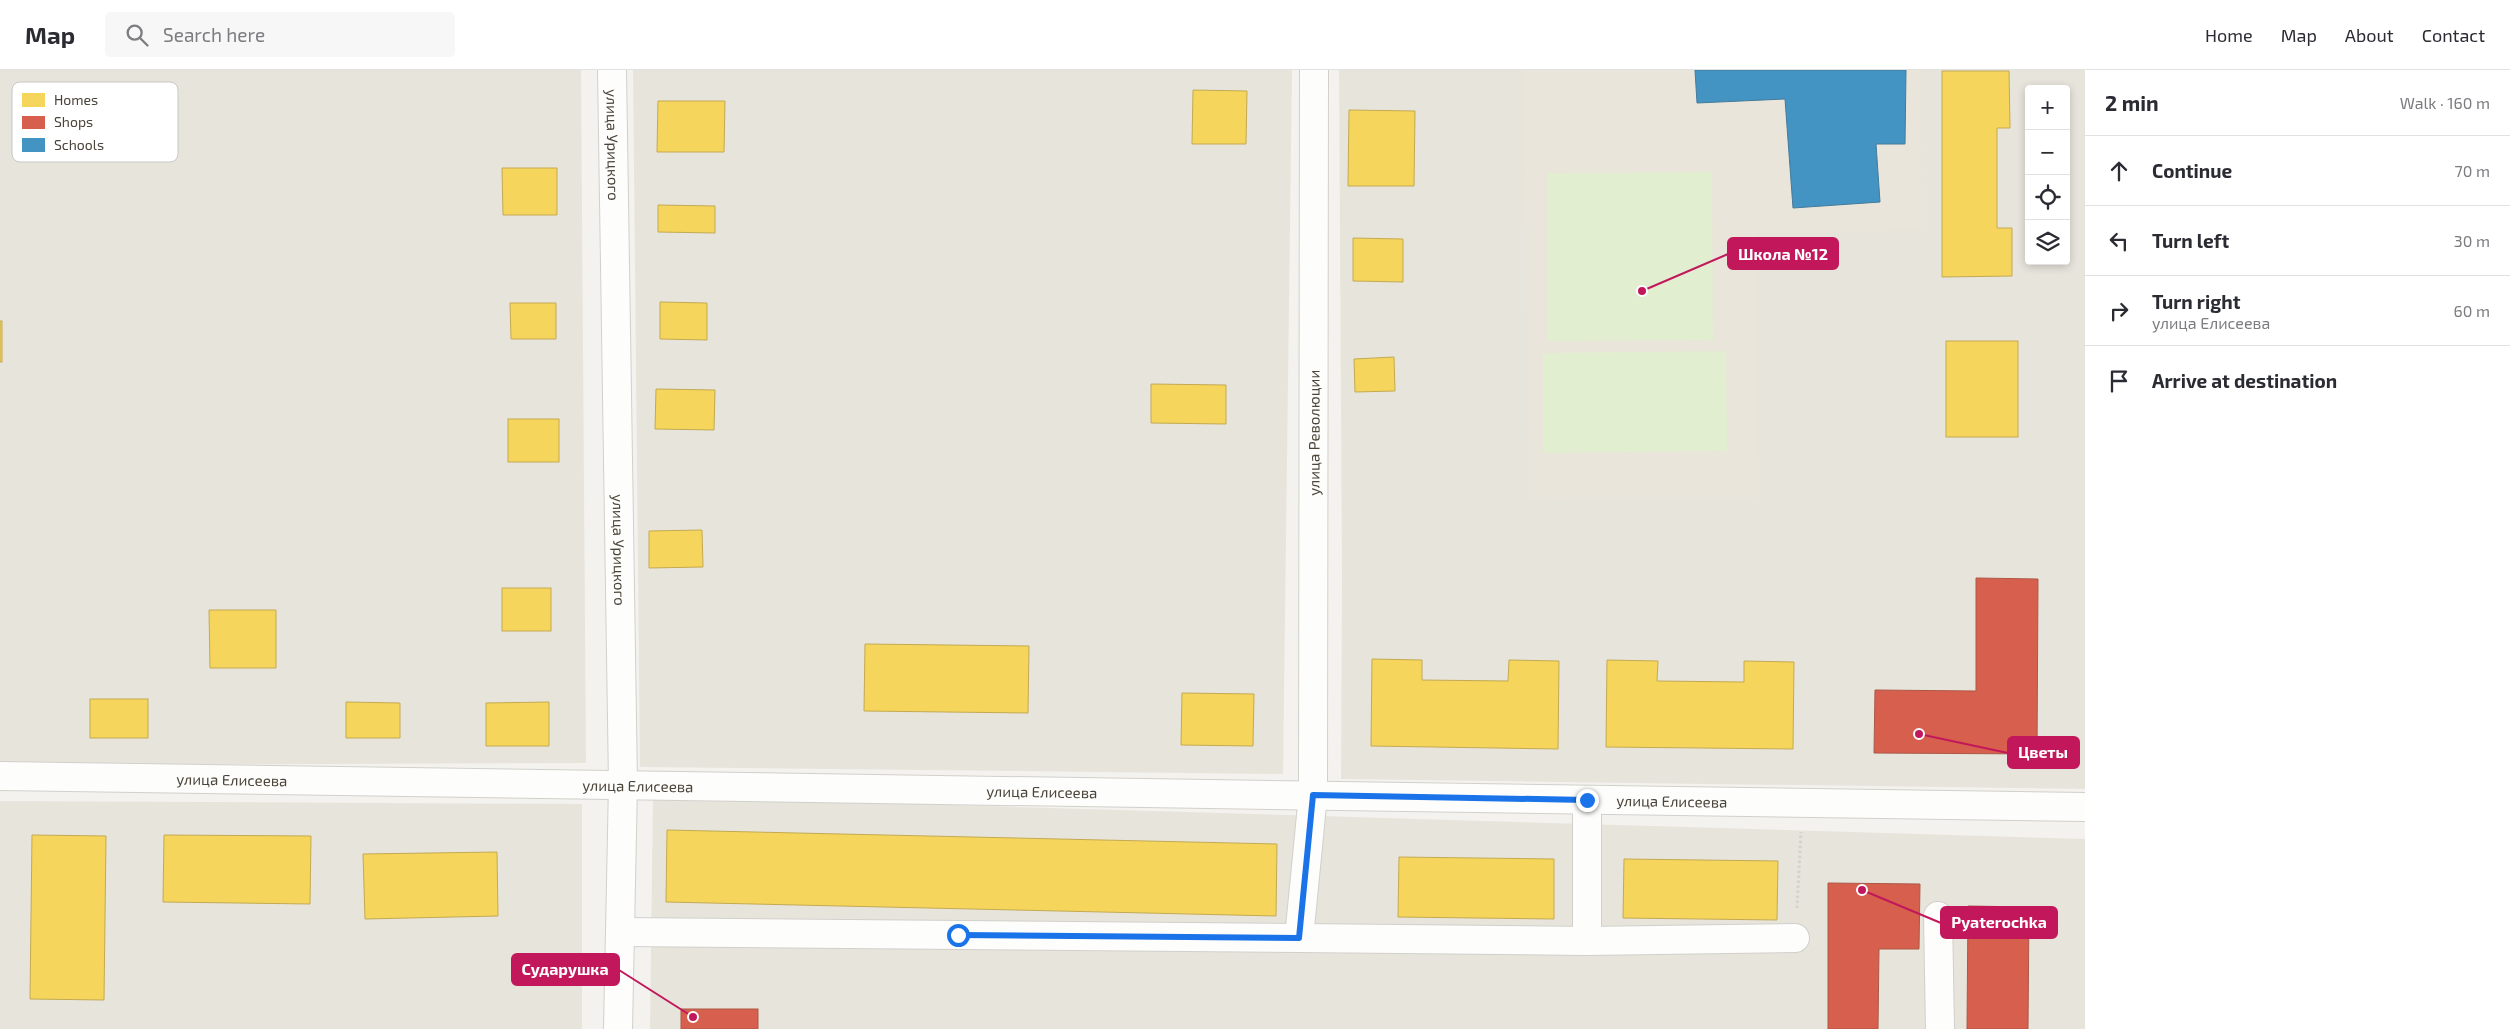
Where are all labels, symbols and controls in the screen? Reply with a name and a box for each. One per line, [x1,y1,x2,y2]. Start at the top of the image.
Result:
search box [105,12,455,57]
text: Map [25,20,75,49]
icon: search [123,21,151,49]
text: Search here [163,23,265,46]
text: Home [2205,24,2253,46]
text: Map [2281,24,2317,46]
text: About [2345,24,2394,46]
text: Contact [2422,24,2485,46]
legend [12,82,178,162]
map controls [2025,85,2070,265]
button: + [2025,85,2070,130]
street label: улица Урицкого [602,89,623,201]
text: 2 min [2105,90,2159,115]
text: Homes [54,91,98,108]
text: Walk · 160 m [2400,93,2490,112]
text: Shops [54,113,93,130]
button: − [2025,130,2070,175]
text: Schools [54,136,104,153]
icon: ahead [2105,157,2133,185]
text: Continue [2152,159,2232,182]
text: 70 m [2455,161,2490,180]
button: locate [2025,175,2070,220]
button: layers [2025,220,2070,265]
icon: left [2105,227,2133,255]
text: Turn left [2152,229,2229,252]
text: 30 m [2454,231,2490,250]
callout: Школа №12 [1728,238,1838,269]
text: Школа №12 [1738,244,1828,263]
text: Turn right [2152,290,2240,313]
icon: right [2105,297,2133,325]
text: 60 m [2454,301,2490,320]
text: улица Елисеева [2152,313,2270,332]
icon: arrive [2105,367,2133,395]
text: Arrive at destination [2152,369,2337,392]
street label: улица Революции [1304,370,1323,496]
street label: улица Урицкого [609,494,629,606]
callout: Цветы [2008,737,2079,768]
text: Цветы [2018,742,2068,761]
street label: улица Елисеева [176,770,288,789]
street label: улица Елисеева [582,776,694,795]
street label: улица Елисеева [986,782,1098,801]
route end [1576,789,1599,812]
street label: улица Елисеева [1616,791,1727,811]
callout: Pyaterochka [1941,907,2057,938]
text: Pyaterochka [1951,912,2047,932]
route start [947,924,970,947]
callout: Сударушка [512,954,619,985]
text: Сударушка [521,959,609,978]

